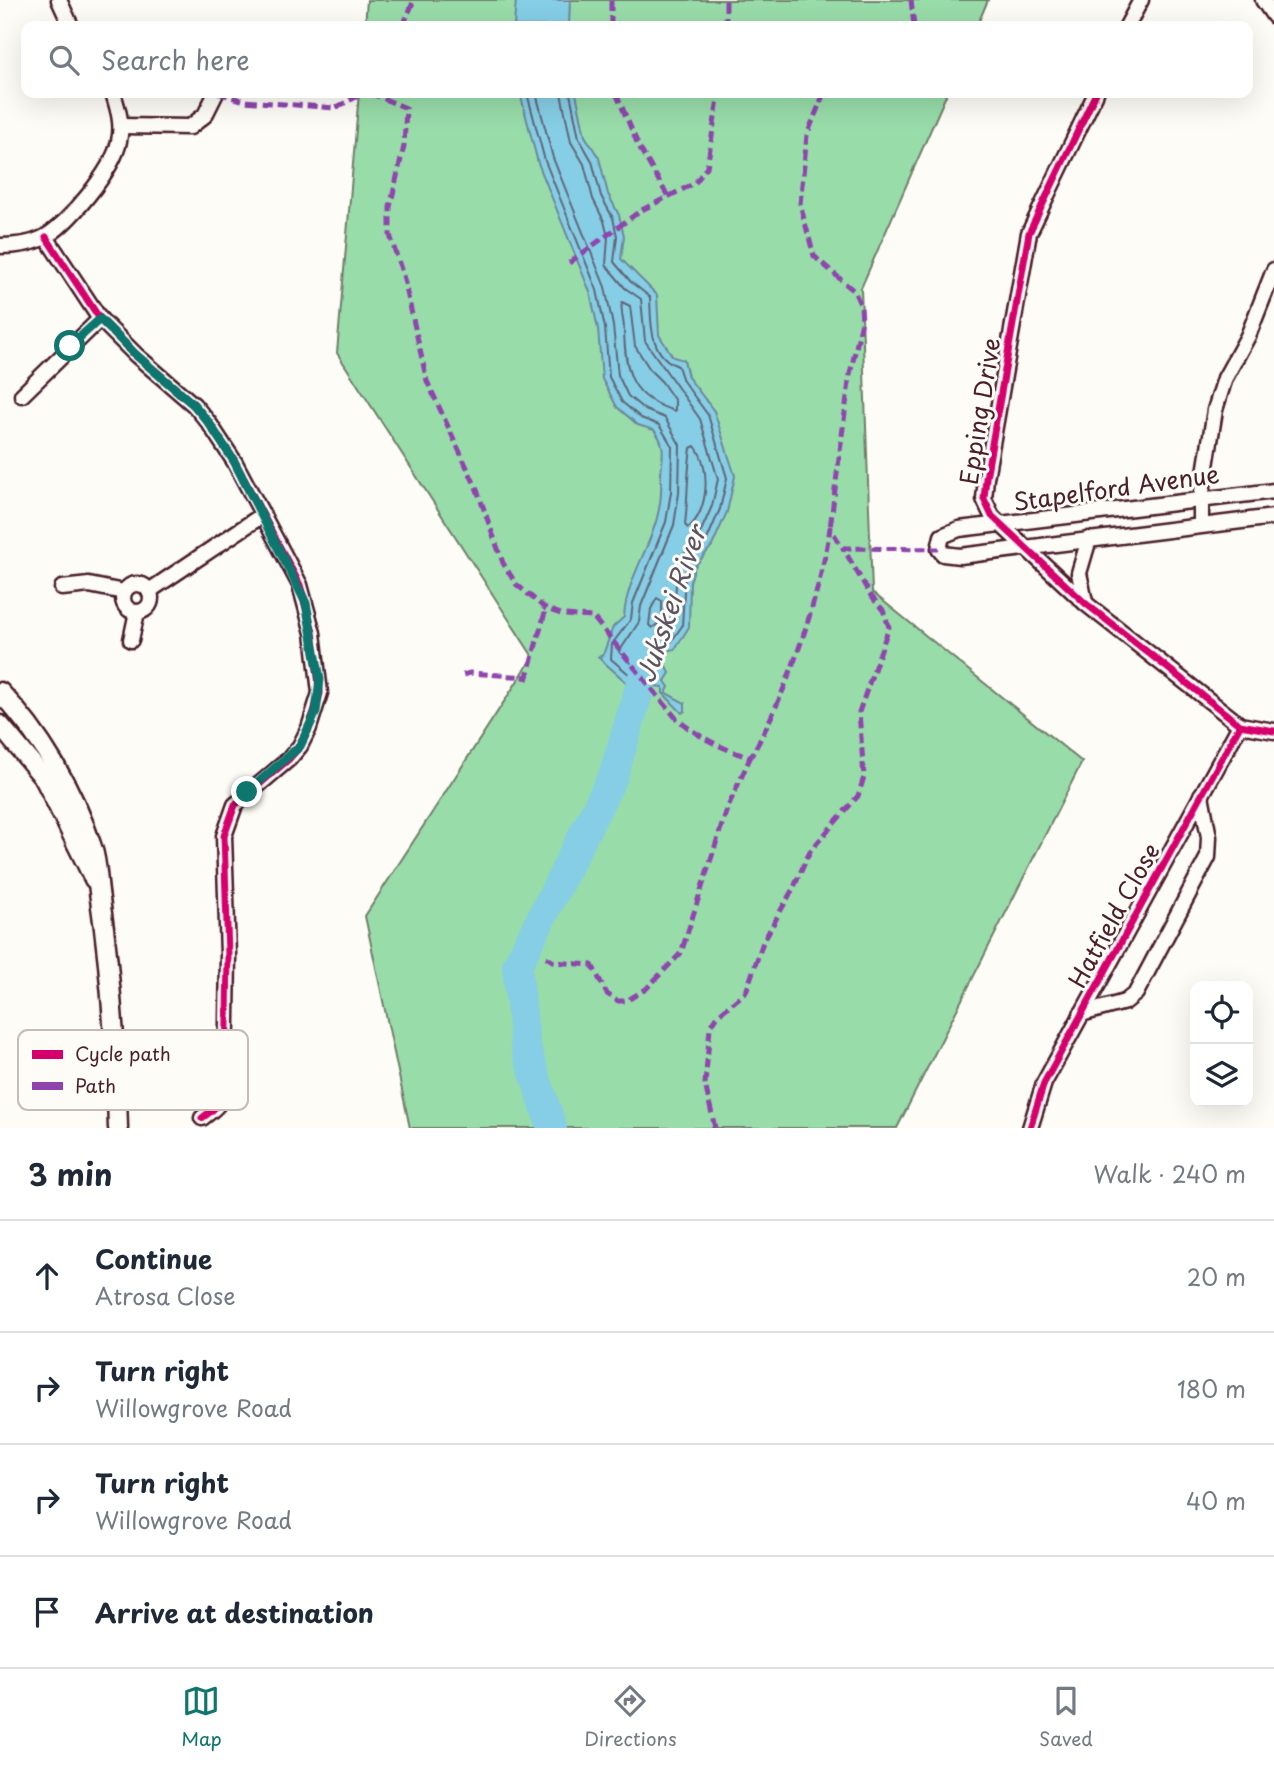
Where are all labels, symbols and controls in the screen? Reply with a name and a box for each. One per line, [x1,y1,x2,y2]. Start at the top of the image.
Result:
search box [21,21,1253,98]
text: Search here [101,40,250,79]
icon: search [45,41,83,79]
route start [54,330,85,361]
street label: Epping Drive [950,335,1008,487]
street label: Stapelford Avenue [1011,455,1221,519]
water label: Jukskei River [625,517,716,688]
route end [231,776,262,807]
street label: Hatfield Close [1058,836,1168,994]
map controls [1190,981,1253,1107]
button: locate [1190,981,1253,1044]
legend [18,1030,248,1110]
text: Cycle path [75,1039,171,1067]
button: layers [1190,1044,1253,1107]
text: Path [75,1071,116,1099]
text: 3 min [28,1151,113,1196]
text: Walk · 240 m [1094,1156,1246,1191]
text: Continue [95,1239,212,1278]
icon: ahead [28,1257,66,1295]
text: 20 m [1187,1259,1246,1294]
text: Atrosa Close [95,1278,236,1313]
text: Turn right [95,1351,229,1390]
icon: right [28,1369,66,1407]
text: 180 m [1177,1371,1246,1406]
text: Willowgrove Road [95,1390,292,1425]
text: Turn right [95,1463,229,1502]
icon: right [28,1481,66,1519]
text: 40 m [1186,1483,1246,1518]
text: Willowgrove Road [95,1502,292,1537]
icon: arrive [28,1593,66,1631]
text: Arrive at destination [95,1593,374,1632]
tab: Map [181,1682,222,1752]
tab: Directions [584,1682,677,1752]
tab: Saved [1039,1682,1093,1752]

